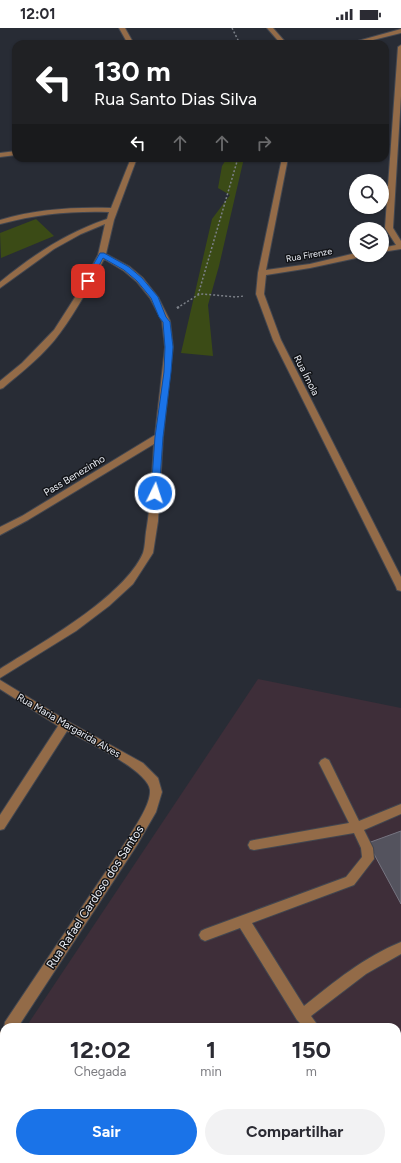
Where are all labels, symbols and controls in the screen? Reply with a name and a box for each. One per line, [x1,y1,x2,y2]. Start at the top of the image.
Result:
text: 12:01 [20,5,56,23]
text: 130 m [94,54,171,88]
icon: left [28,56,80,108]
text: Rua Santo Dias Silva [94,88,257,110]
icon: left [127,132,149,154]
icon: ahead [169,132,191,154]
icon: ahead [211,132,233,154]
icon: right [253,132,275,154]
map controls [349,174,389,262]
button: search [349,174,389,214]
button: layers [349,222,389,262]
street label: Rua Firenze [285,245,333,264]
pin [71,264,105,298]
icon: arrive [77,270,99,292]
street label: Rua Ímola [291,353,322,398]
street label: Pass Benezinho [41,452,108,499]
position arrow [134,472,176,514]
street label: Rua Maria Margarida Alves [15,690,123,761]
street label: Rua Rafael Cardoso dos Santos [43,823,147,971]
text: 12:02 [70,1035,131,1064]
text: 1 [206,1035,216,1064]
text: 150 [292,1035,331,1064]
text: Chegada [74,1064,126,1079]
text: min [200,1064,222,1079]
text: m [306,1064,317,1079]
button: Sair [16,1109,197,1155]
button: Compartilhar [205,1109,385,1155]

